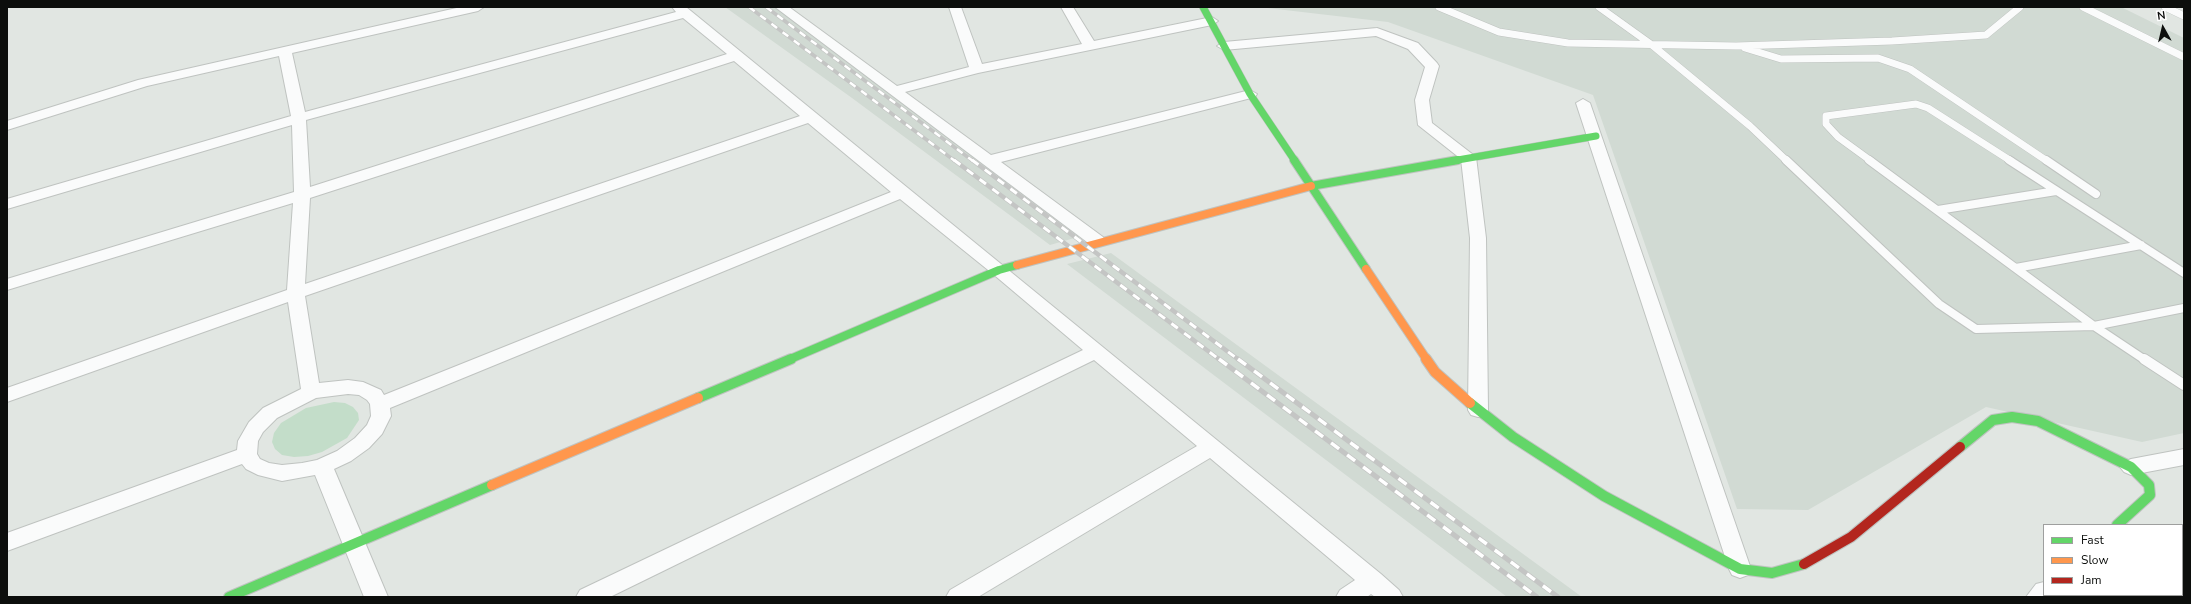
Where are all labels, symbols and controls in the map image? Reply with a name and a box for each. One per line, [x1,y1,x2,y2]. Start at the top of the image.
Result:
north arrow [2143,8,2183,48]
text: N [2156,8,2166,24]
legend [2043,524,2183,596]
text: Fast [2081,532,2104,548]
text: Slow [2081,552,2109,568]
text: Jam [2081,572,2102,588]

